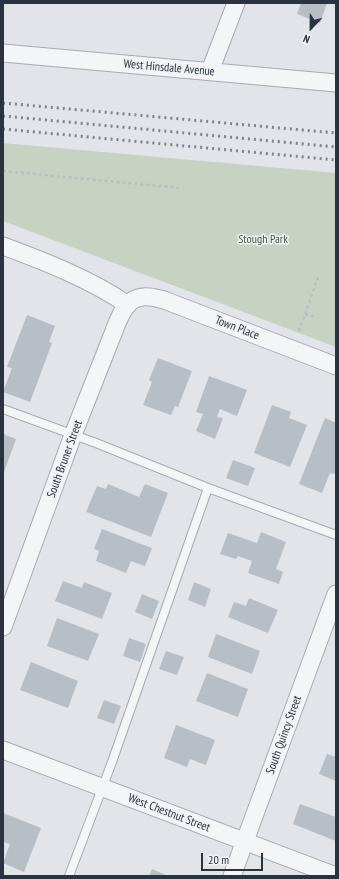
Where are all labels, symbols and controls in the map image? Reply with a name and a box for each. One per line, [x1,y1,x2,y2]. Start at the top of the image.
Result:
north arrow [291,8,331,48]
text: N [301,32,312,47]
street label: West Hinsdale Avenue [123,57,215,79]
park label: Stough Park [238,233,288,247]
street label: Town Place [213,313,261,343]
street label: South Bruner Street [44,418,86,500]
street label: South Quincy Street [263,694,305,776]
street label: West Chestnut Street [126,791,212,835]
scale bar [203,845,265,871]
text: 20 m [208,852,229,867]

